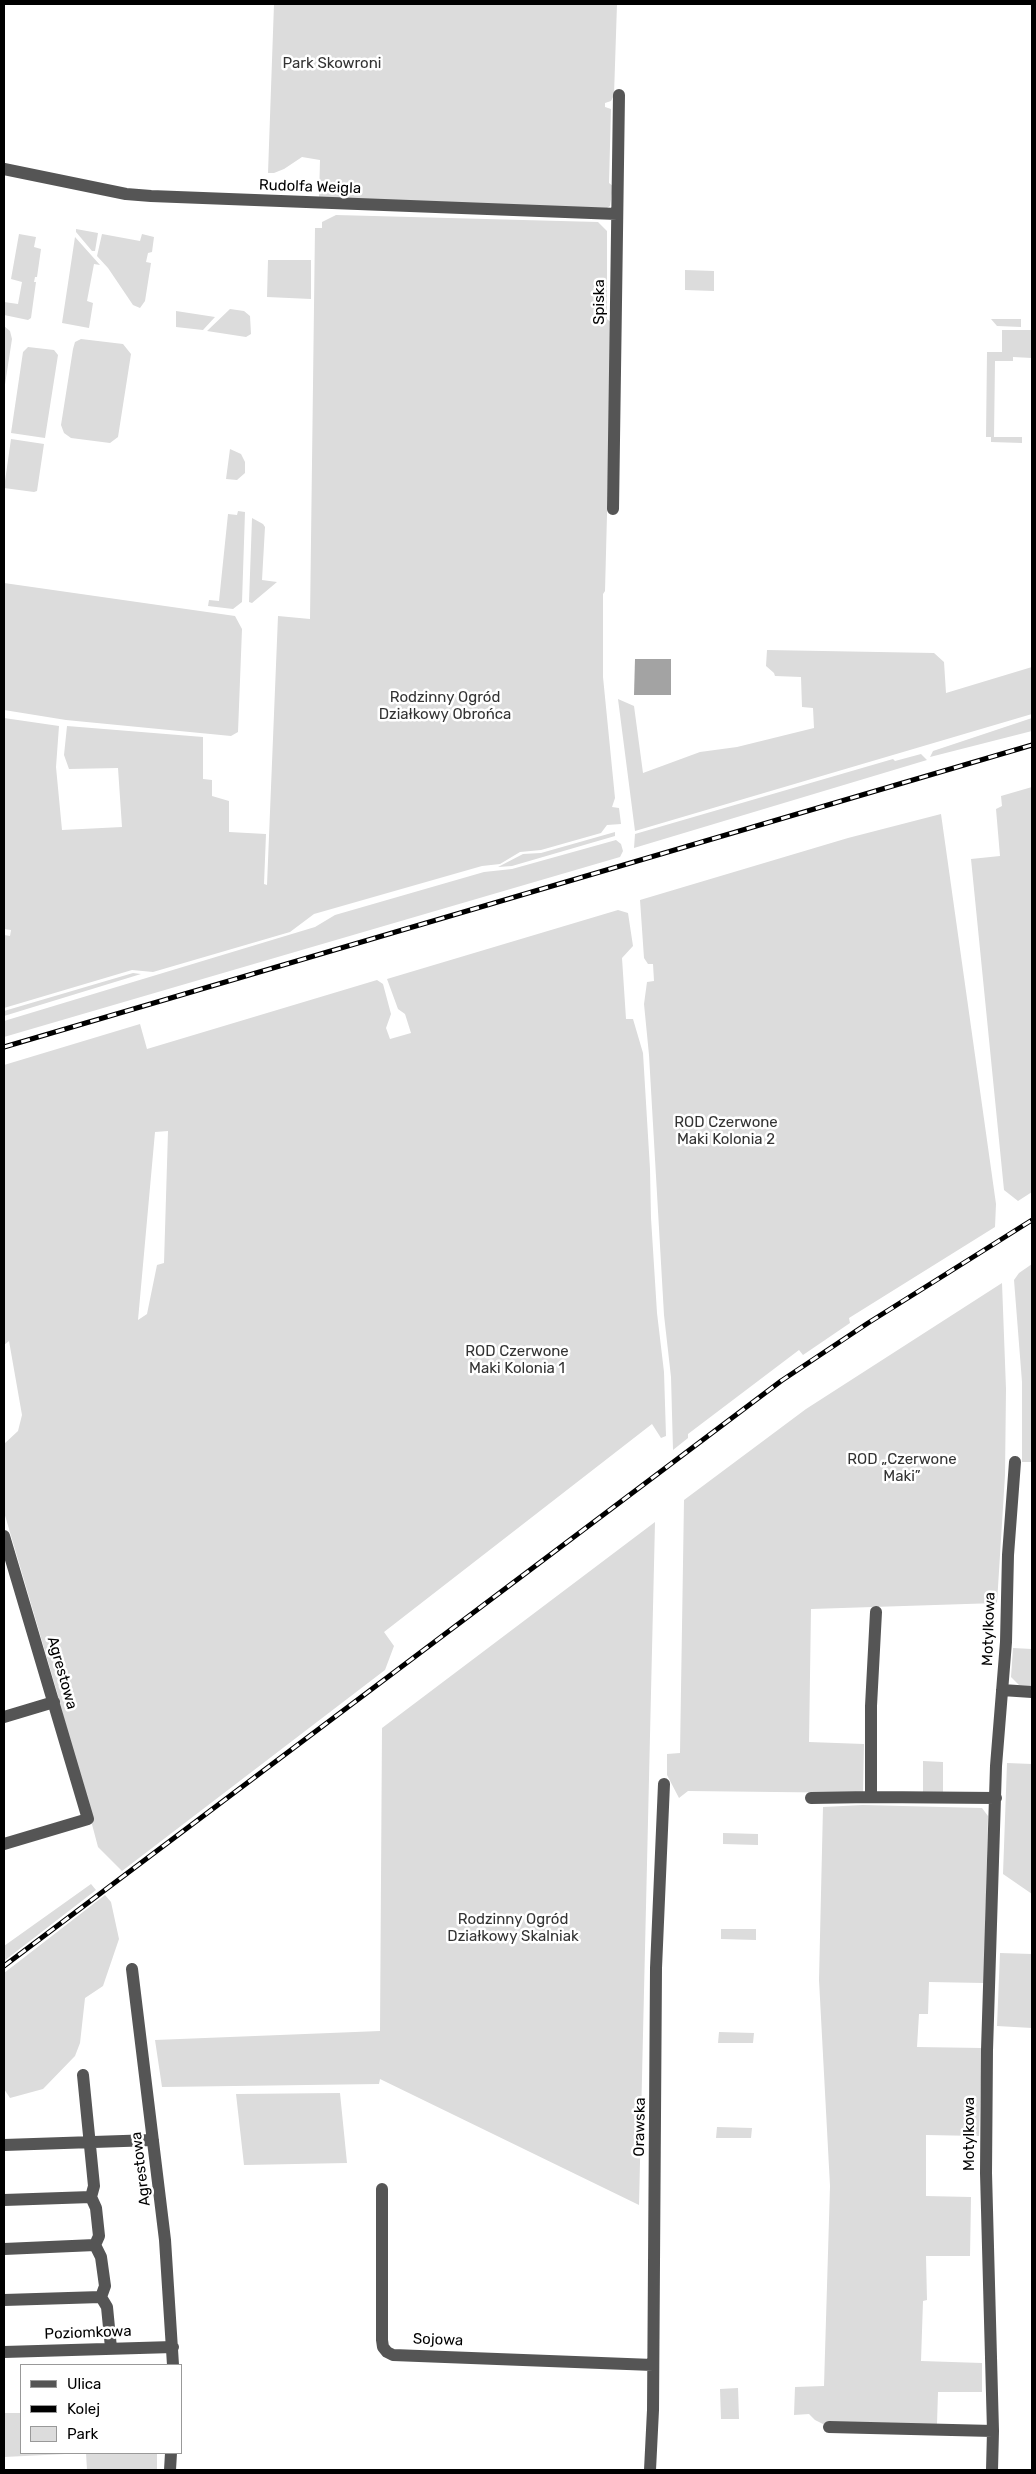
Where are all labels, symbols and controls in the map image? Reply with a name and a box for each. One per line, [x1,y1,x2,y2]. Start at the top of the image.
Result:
park label: Park Skowroni [283,55,381,73]
street label: Rudolfa Weigla [259,176,361,198]
street label: Spiska [591,279,609,325]
park label: Rodzinny Ogród Działkowy Obrońca [379,689,511,724]
park label: ROD Czerwone Maki Kolonia 2 [674,1114,778,1149]
park label: ROD Czerwone Maki Kolonia 1 [465,1343,569,1378]
park label: ROD „Czerwone Maki” [847,1451,957,1486]
street label: Motylkowa [979,1592,999,1666]
street label: Agrestowa [43,1635,81,1711]
park label: Rodzinny Ogród Działkowy Skalniak [447,1911,579,1946]
street label: Orawska [630,2097,650,2157]
street label: Motylkowa [961,2097,979,2171]
street label: Agrestowa [128,2131,154,2207]
street label: Poziomkowa [44,2322,132,2344]
street label: Sojowa [413,2330,463,2350]
legend [20,2364,182,2454]
text: Ulica [67,2375,101,2393]
text: Kolej [67,2400,100,2418]
text: Park [67,2425,98,2443]

